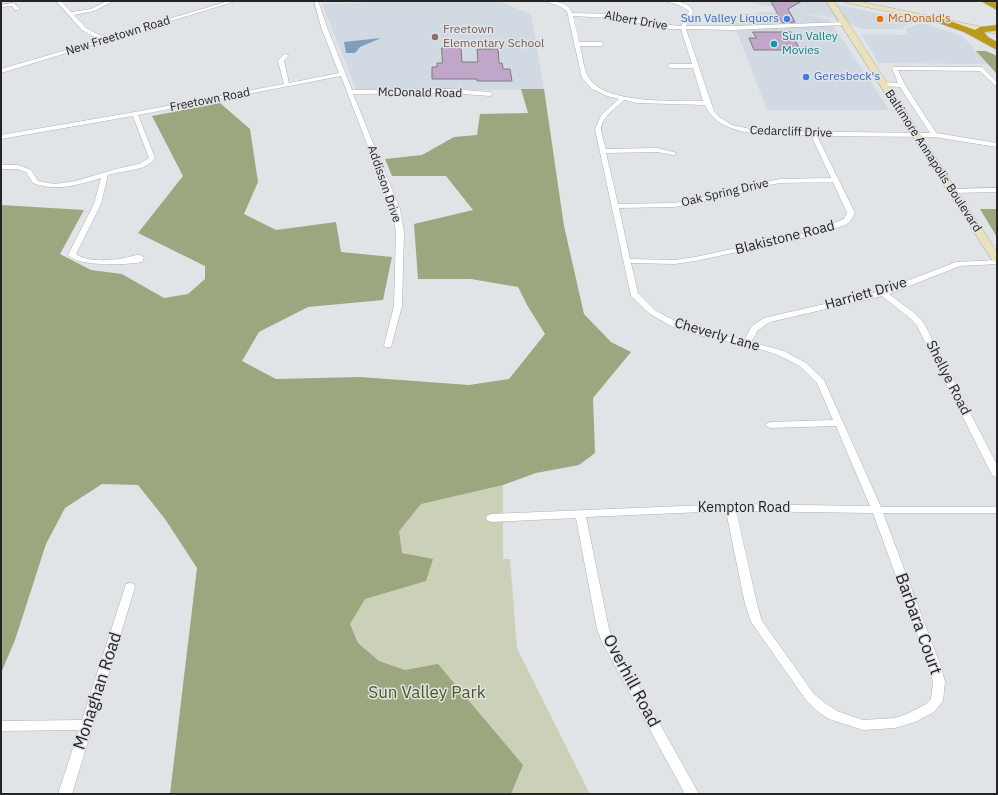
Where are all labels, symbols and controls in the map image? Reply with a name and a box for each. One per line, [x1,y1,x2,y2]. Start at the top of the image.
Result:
street label: Albert Drive [603,8,669,34]
place label: Sun Valley Liquors [681,12,779,26]
place label: McDonald's [888,12,951,26]
street label: New Freetown Road [64,13,172,59]
marker: Sun Valley Liquors [782,14,792,24]
marker: McDonald's [875,14,885,24]
place label: Freetown Elementary School [443,23,544,51]
place label: Sun Valley Movies [782,30,838,58]
marker: Freetown Elementary School [430,32,440,42]
marker: Sun Valley Movies [769,39,779,49]
place label: Geresbeck's [814,70,880,84]
marker: Geresbeck's [801,72,811,82]
street label: Freetown Road [169,85,251,115]
street label: McDonald Road [378,85,462,101]
street label: Baltimore Annapolis Boulevard [882,87,984,235]
street label: Cedarcliff Drive [750,123,832,141]
street label: Addisson Drive [364,144,404,224]
street label: Oak Spring Drive [680,176,770,210]
street label: Blakistone Road [734,218,836,258]
street label: Harriett Drive [823,274,909,314]
street label: Cheverly Lane [672,315,762,355]
street label: Shellye Road [922,338,974,418]
street label: Kempton Road [698,500,790,516]
street label: Barbara Court [890,570,946,678]
street label: Monaghan Road [69,630,127,752]
street label: Overhill Road [598,631,664,731]
park label: Sun Valley Park [368,683,486,703]

